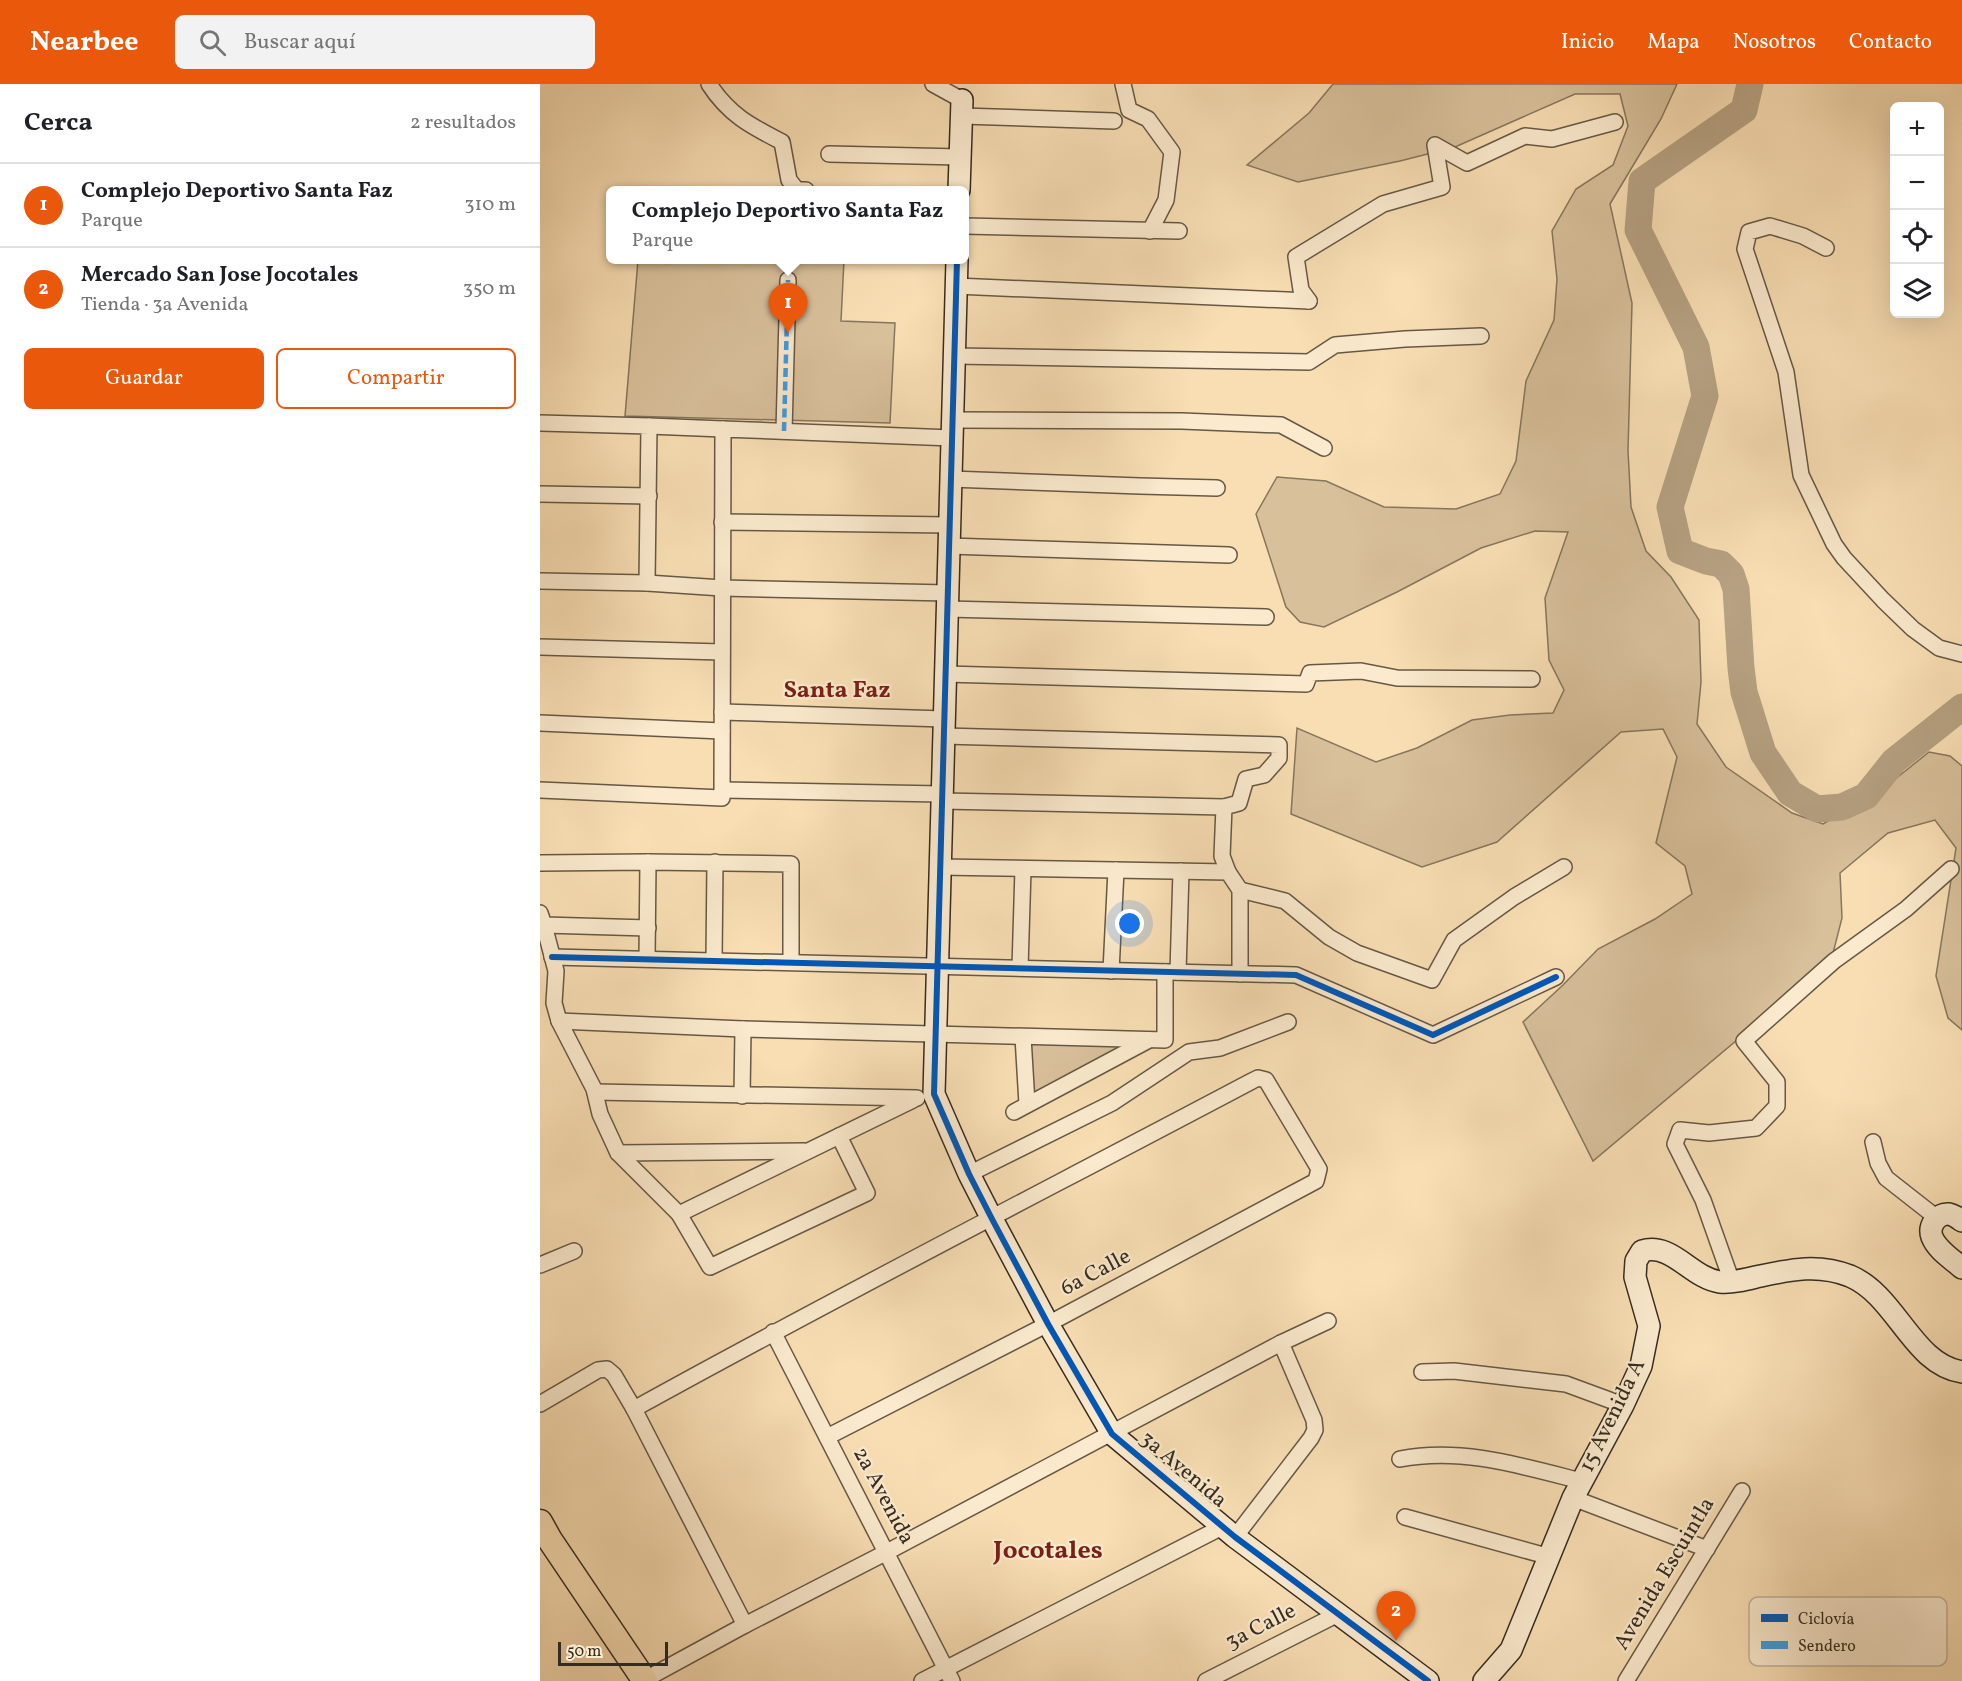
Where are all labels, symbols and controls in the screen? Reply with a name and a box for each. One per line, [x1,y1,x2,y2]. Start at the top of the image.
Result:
search box [175,15,595,69]
text: Nearbee [30,23,139,62]
icon: search [196,26,229,59]
text: Buscar aquí [244,27,356,58]
text: Inicio [1561,28,1614,57]
text: Mapa [1647,28,1700,57]
text: Nosotros [1733,28,1816,57]
text: Contacto [1849,28,1932,57]
map controls [1890,102,1944,318]
button: + [1890,102,1944,156]
text: Cerca [24,105,93,141]
text: 2 resultados [410,109,516,137]
button: − [1890,156,1944,210]
text: Complejo Deportivo Santa Faz [81,176,393,207]
popup [606,186,969,264]
text: 1 [39,191,48,219]
text: 310 m [464,191,516,219]
text: Complejo Deportivo Santa Faz [632,196,943,227]
text: Parque [81,207,143,235]
button: locate [1890,210,1944,264]
text: Parque [632,227,693,255]
text: Mercado San Jose Jocotales [81,260,358,291]
button: layers [1890,264,1944,318]
text: 2 [38,275,49,303]
text: 350 m [463,275,516,303]
pin: 1 [768,284,808,333]
text: Tienda · 3a Avenida [81,291,248,319]
button: Guardar [24,348,264,409]
button: Compartir [276,348,516,409]
district label: Santa Faz [783,674,891,708]
your location [1115,909,1144,938]
street label: 6a Calle [1055,1242,1137,1304]
street label: 15 Avenida A [1572,1354,1654,1478]
street label: 3a Avenida [1133,1424,1233,1516]
street label: 2a Avenida [844,1442,922,1550]
street label: Avenida Escuintla [1607,1492,1723,1656]
district label: Jocotales [992,1533,1103,1569]
pin: 2 [1376,1592,1416,1641]
street label: 3a Calle [1220,1596,1302,1658]
legend [1749,1597,1947,1666]
text: Ciclovía [1798,1609,1854,1631]
text: Sendero [1798,1636,1856,1658]
scale bar [558,1639,668,1666]
text: 50 m [567,1641,601,1663]

